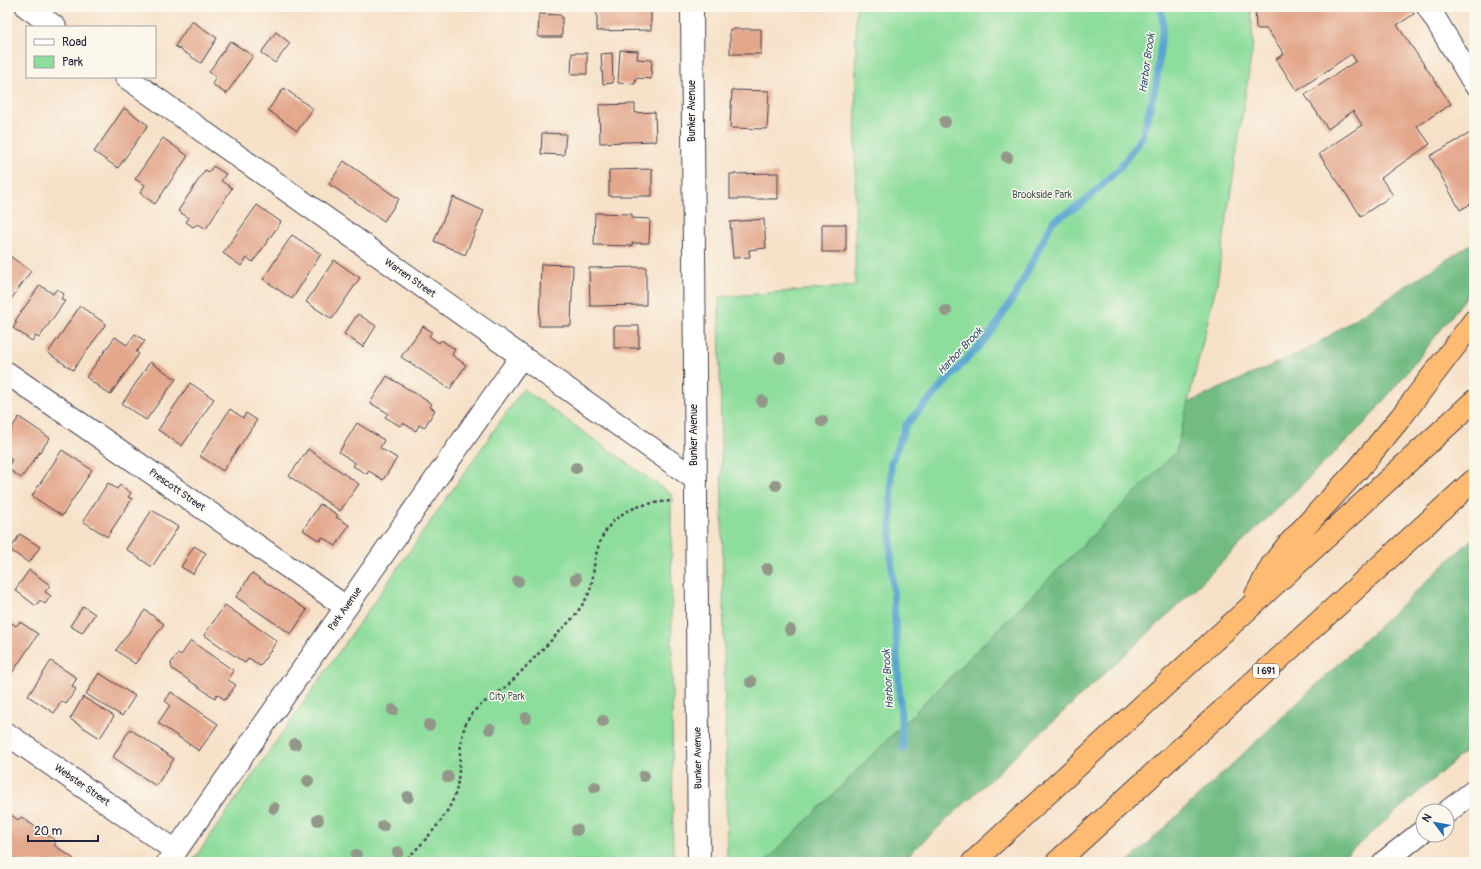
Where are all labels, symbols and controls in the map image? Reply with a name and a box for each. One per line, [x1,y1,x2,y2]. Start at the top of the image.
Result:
legend [26,26,156,78]
water label: Harbor Brook [1136,31,1158,94]
text: Road [62,35,87,50]
text: Park [62,55,83,70]
street label: Bunker Avenue [686,80,698,142]
park label: Brookside Park [1012,189,1073,201]
street label: Warren Street [382,256,439,301]
water label: Harbor Brook [935,324,986,377]
street label: Bunker Avenue [688,404,700,466]
street label: Prescott Street [147,466,208,514]
street label: Park Avenue [326,585,364,633]
water label: Harbor Brook [879,647,897,709]
road number: I 691 [1253,664,1279,678]
park label: City Park [489,691,526,703]
street label: Bunker Avenue [691,727,705,789]
street label: Webster Street [52,762,113,809]
north arrow [1415,803,1455,843]
text: N [1419,811,1435,825]
scale bar [28,817,98,843]
text: 20 m [34,824,63,839]

